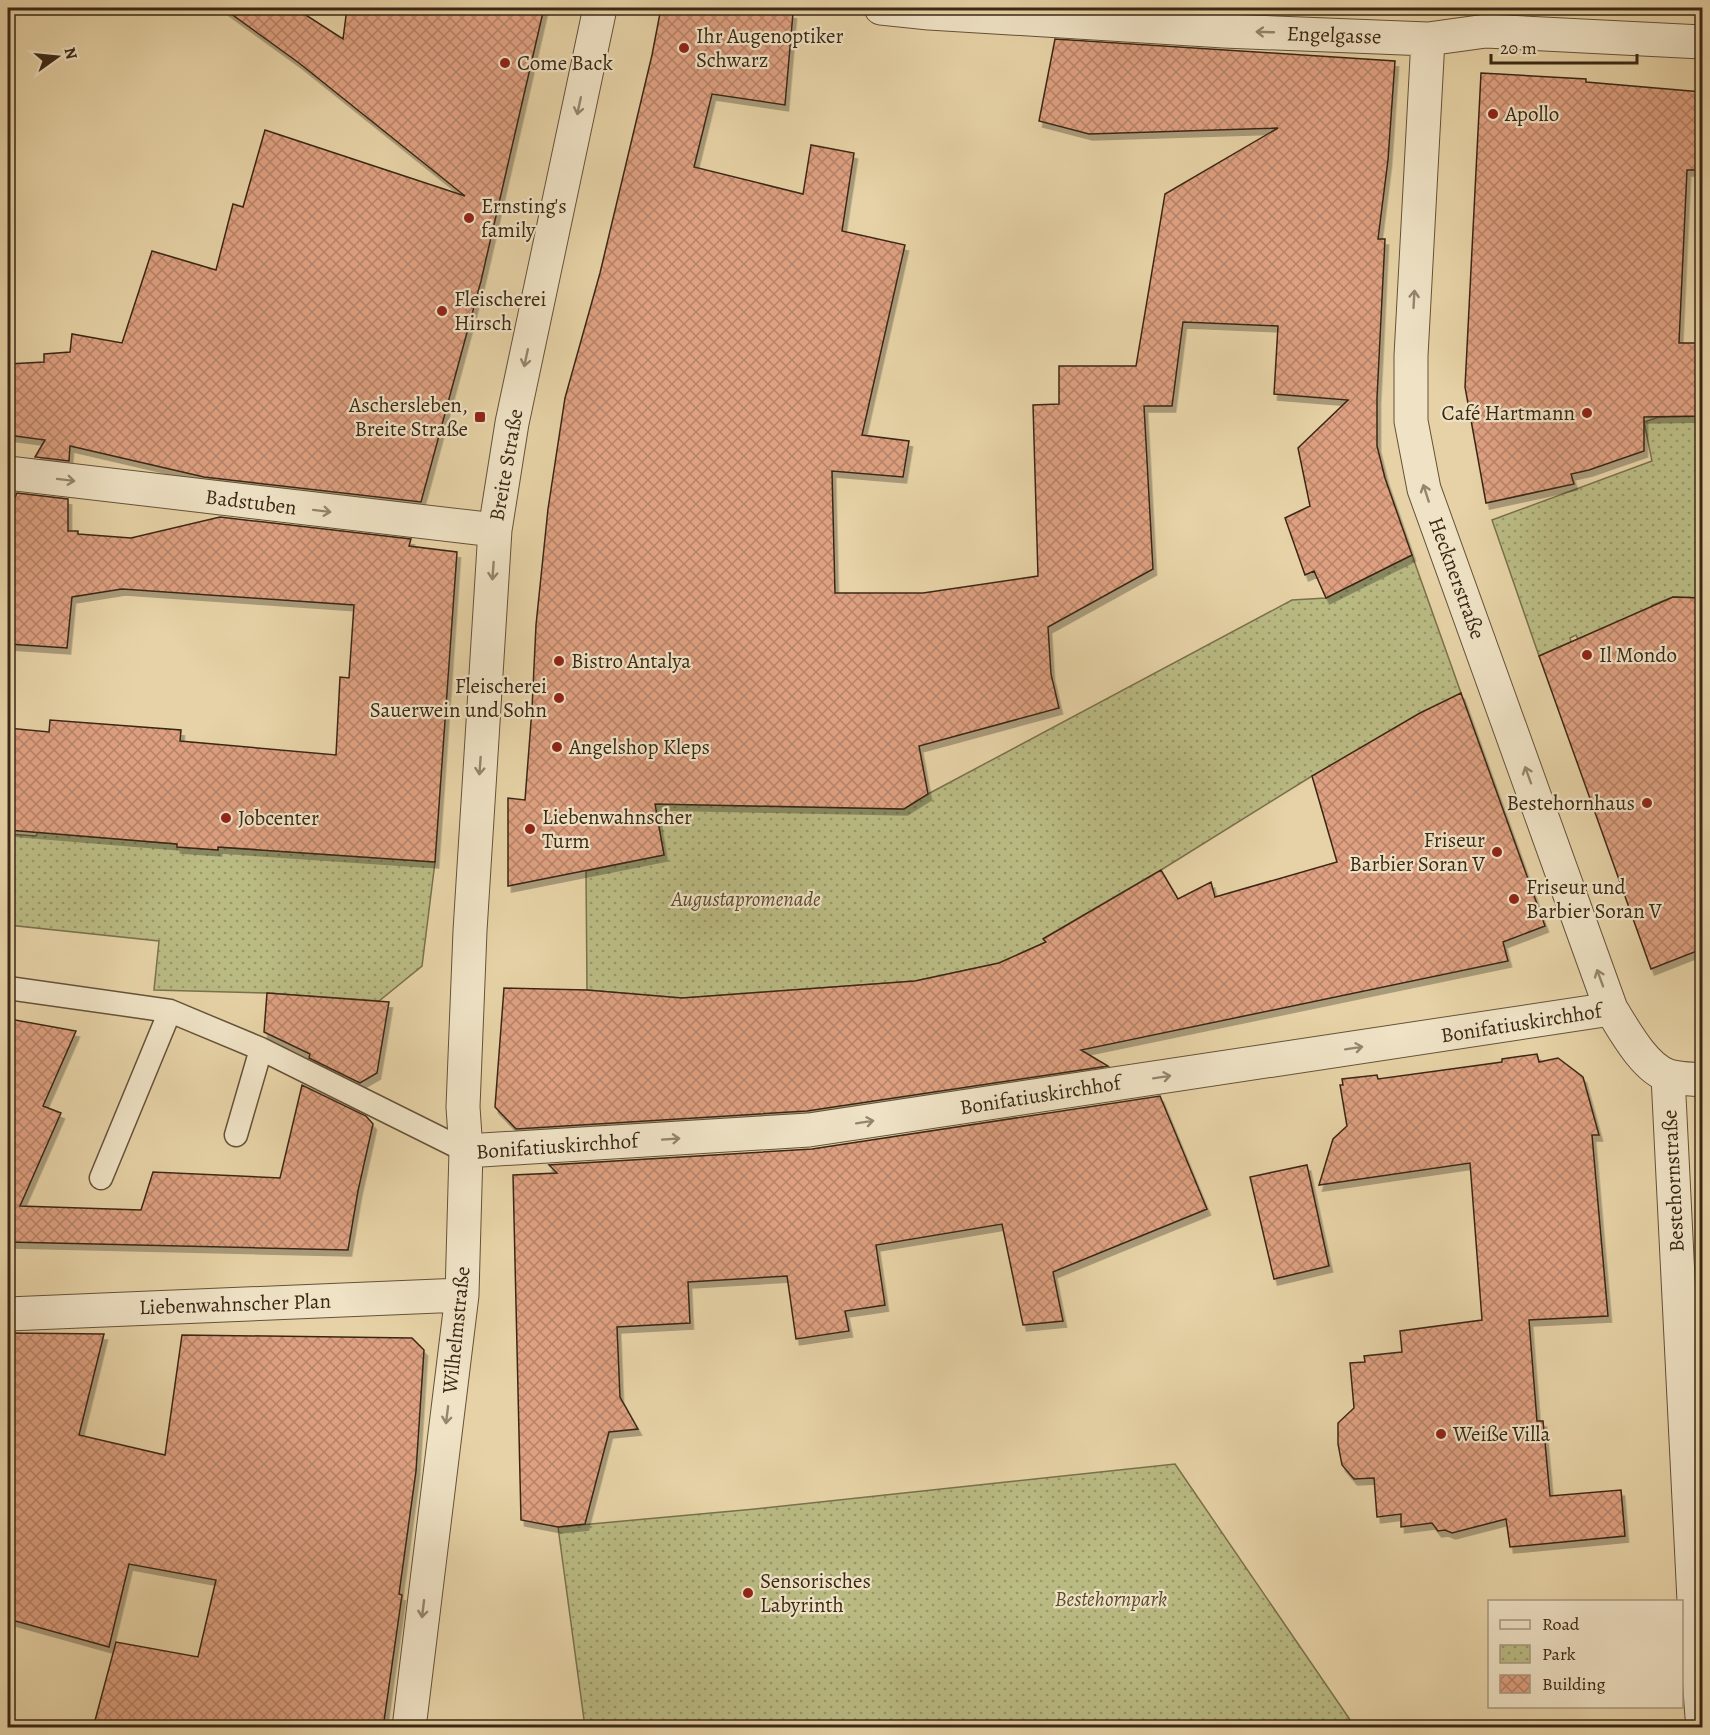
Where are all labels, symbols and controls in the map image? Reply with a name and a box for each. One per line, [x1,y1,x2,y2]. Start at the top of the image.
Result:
street label: Engelgasse [1286,19,1382,51]
place label: Ihr Augenoptiker Schwarz [696,22,844,74]
north arrow [27,27,87,87]
one-way arrow [1255,27,1275,38]
scale bar [1491,27,1636,65]
text: 20 m [1500,36,1537,60]
marker: Ihr Augenoptiker Schwarz [677,41,691,55]
text: N [58,45,83,62]
place label: Come Back [517,49,613,77]
marker: Come Back [498,56,512,70]
one-way arrow [573,96,584,115]
place label: Apollo [1504,100,1559,128]
marker: Apollo [1486,107,1500,121]
place label: Ernsting's family [481,192,567,244]
marker: Ernsting's family [462,211,476,225]
place label: Fleischerei Hirsch [454,285,546,337]
one-way arrow [1408,290,1419,310]
marker: Fleischerei Hirsch [435,304,449,318]
one-way arrow [520,348,531,368]
place label: Aschersleben, Breite Straße [348,391,468,443]
place label: Café Hartmann [1442,399,1575,427]
marker: Café Hartmann [1580,406,1594,420]
street label: Breite Straße [482,407,530,523]
marker: Aschersleben, Breite Straße [473,410,487,424]
one-way arrow [55,474,75,485]
street label: Badstuben [204,483,298,521]
one-way arrow [1420,484,1431,503]
one-way arrow [311,506,331,517]
street label: Hecknerstraße [1422,513,1492,643]
one-way arrow [487,561,498,581]
place label: Il Mondo [1599,641,1677,669]
place label: Bistro Antalya [571,647,691,675]
marker: Il Mondo [1580,648,1594,662]
marker: Bistro Antalya [552,654,566,668]
place label: Fleischerei Sauerwein und Sohn [370,672,547,724]
marker: Fleischerei Sauerwein und Sohn [552,691,566,705]
place label: Angelshop Kleps [568,733,710,761]
marker: Angelshop Kleps [550,740,564,754]
one-way arrow [475,756,486,776]
one-way arrow [1521,766,1532,785]
place label: Bestehornhaus [1506,789,1635,817]
marker: Bestehornhaus [1640,796,1654,810]
place label: Liebenwahnscher Turm [542,803,692,855]
place label: Jobcenter [238,804,319,832]
marker: Jobcenter [219,811,233,825]
marker: Liebenwahnscher Turm [523,822,537,836]
place label: Friseur Barbier Soran V [1349,826,1485,878]
marker: Friseur Barbier Soran V [1490,845,1504,859]
place label: Friseur und Barbier Soran V [1526,873,1662,925]
park label: Augustapromenade [670,885,821,913]
marker: Friseur und Barbier Soran V [1507,892,1521,906]
one-way arrow [1594,969,1605,988]
street label: Bonifatiuskirchhof [1439,996,1606,1050]
one-way arrow [1344,1042,1364,1053]
street label: Bonifatiuskirchhof [958,1068,1125,1122]
one-way arrow [1151,1071,1171,1082]
street label: Bestehornstraße [1655,1109,1691,1253]
one-way arrow [854,1116,874,1127]
street label: Bonifatiuskirchhof [475,1126,642,1166]
one-way arrow [660,1133,680,1144]
street label: Wilhelmstraße [435,1265,477,1396]
street label: Liebenwahnscher Plan [138,1287,332,1321]
one-way arrow [442,1405,453,1425]
place label: Weiße Villa [1452,1420,1550,1448]
marker: Weiße Villa [1434,1427,1448,1441]
place label: Sensorisches Labyrinth [760,1567,871,1619]
park label: Bestehornpark [1055,1585,1167,1613]
marker: Sensorisches Labyrinth [741,1586,755,1600]
one-way arrow [417,1599,428,1618]
legend [1488,1600,1683,1708]
text: Road [1542,1612,1580,1636]
text: Park [1542,1642,1576,1666]
text: Building [1542,1672,1606,1696]

